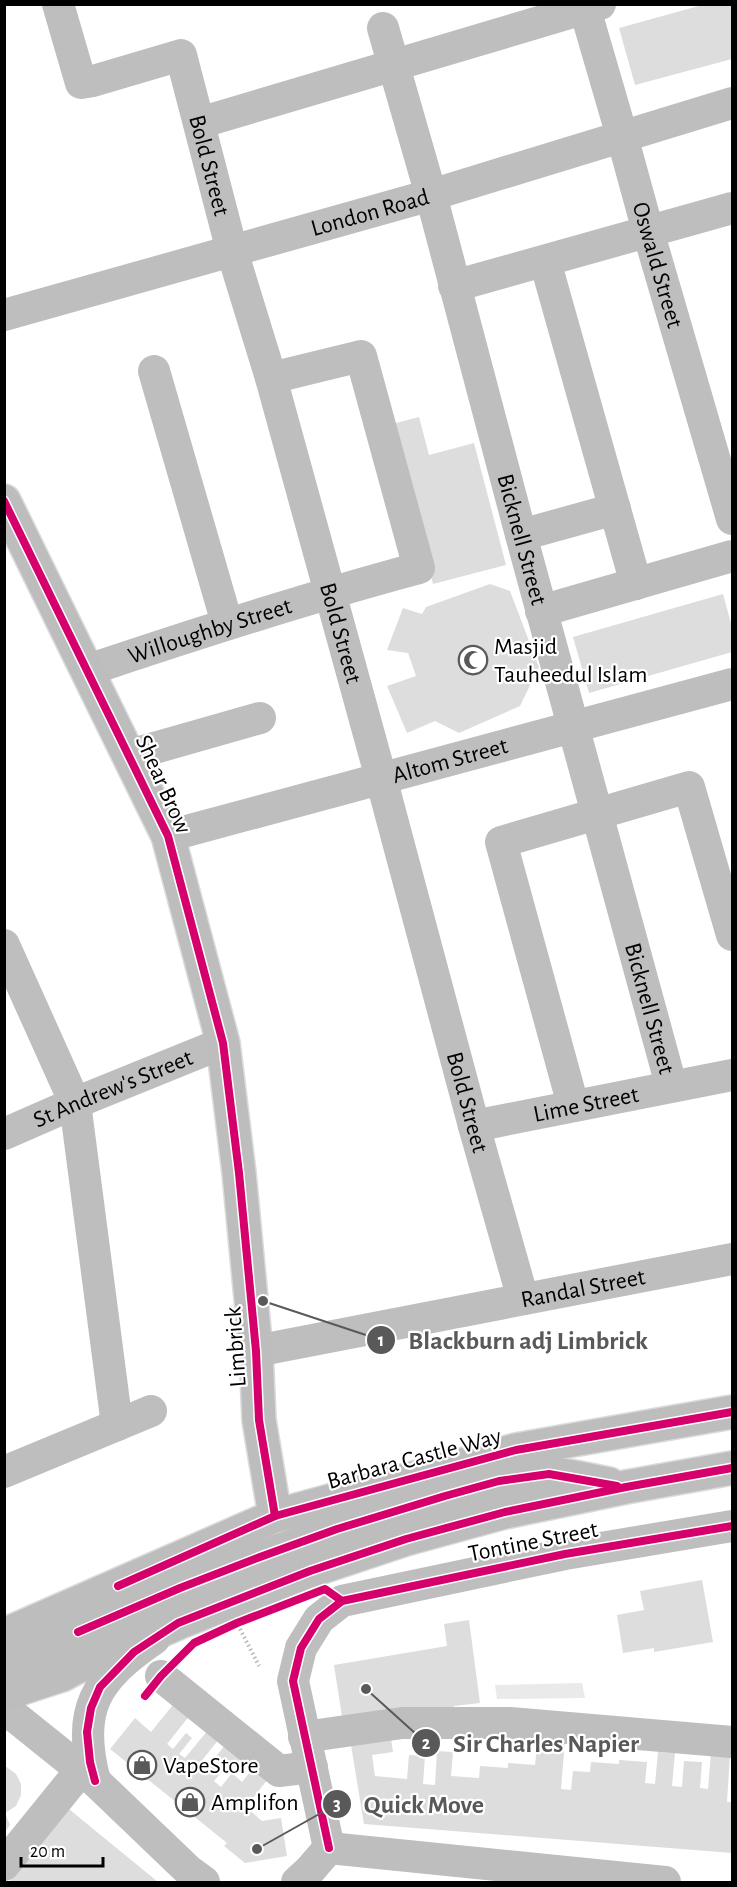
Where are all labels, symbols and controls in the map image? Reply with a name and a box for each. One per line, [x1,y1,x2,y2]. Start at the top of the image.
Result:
street label: Bold Street [184,112,233,219]
street label: London Road [308,185,432,241]
street label: Oswald Street [628,199,687,331]
street label: Bicknell Street [492,471,551,608]
street label: Bold Street [315,580,366,687]
street label: Willoughby Street [125,594,295,669]
place label: Masjid Tauheedul Islam [494,635,647,687]
mosque icon: Masjid Tauheedul Islam [457,644,489,676]
street label: Shear Brow [131,731,195,837]
street label: Altom Street [390,734,511,788]
street label: Bicknell Street [620,940,678,1077]
street label: St Andrew's Street [30,1046,196,1133]
street label: Bold Street [442,1049,492,1156]
street label: Lime Street [531,1083,641,1127]
street label: Randal Street [519,1265,648,1313]
street label: Limbrick [221,1306,251,1388]
callout: Blackburn adj Limbrick [366,1318,659,1362]
text: Blackburn adj Limbrick [408,1328,648,1354]
text: 1 [378,1332,384,1350]
street label: Barbara Castle Way [324,1424,504,1494]
street label: Tontine Street [466,1518,600,1566]
callout: Sir Charles Napier [411,1721,651,1765]
text: Sir Charles Napier [453,1731,639,1757]
text: 2 [422,1735,431,1753]
shop icon: VapeStore [126,1749,158,1781]
place label: VapeStore [163,1754,259,1778]
callout: Quick Move [322,1782,496,1826]
shop icon: Amplifon [174,1786,206,1818]
place label: Amplifon [211,1791,299,1815]
text: Quick Move [364,1792,484,1818]
text: 3 [333,1796,341,1814]
scale bar [21,1830,104,1868]
text: 20 m [30,1843,65,1861]

